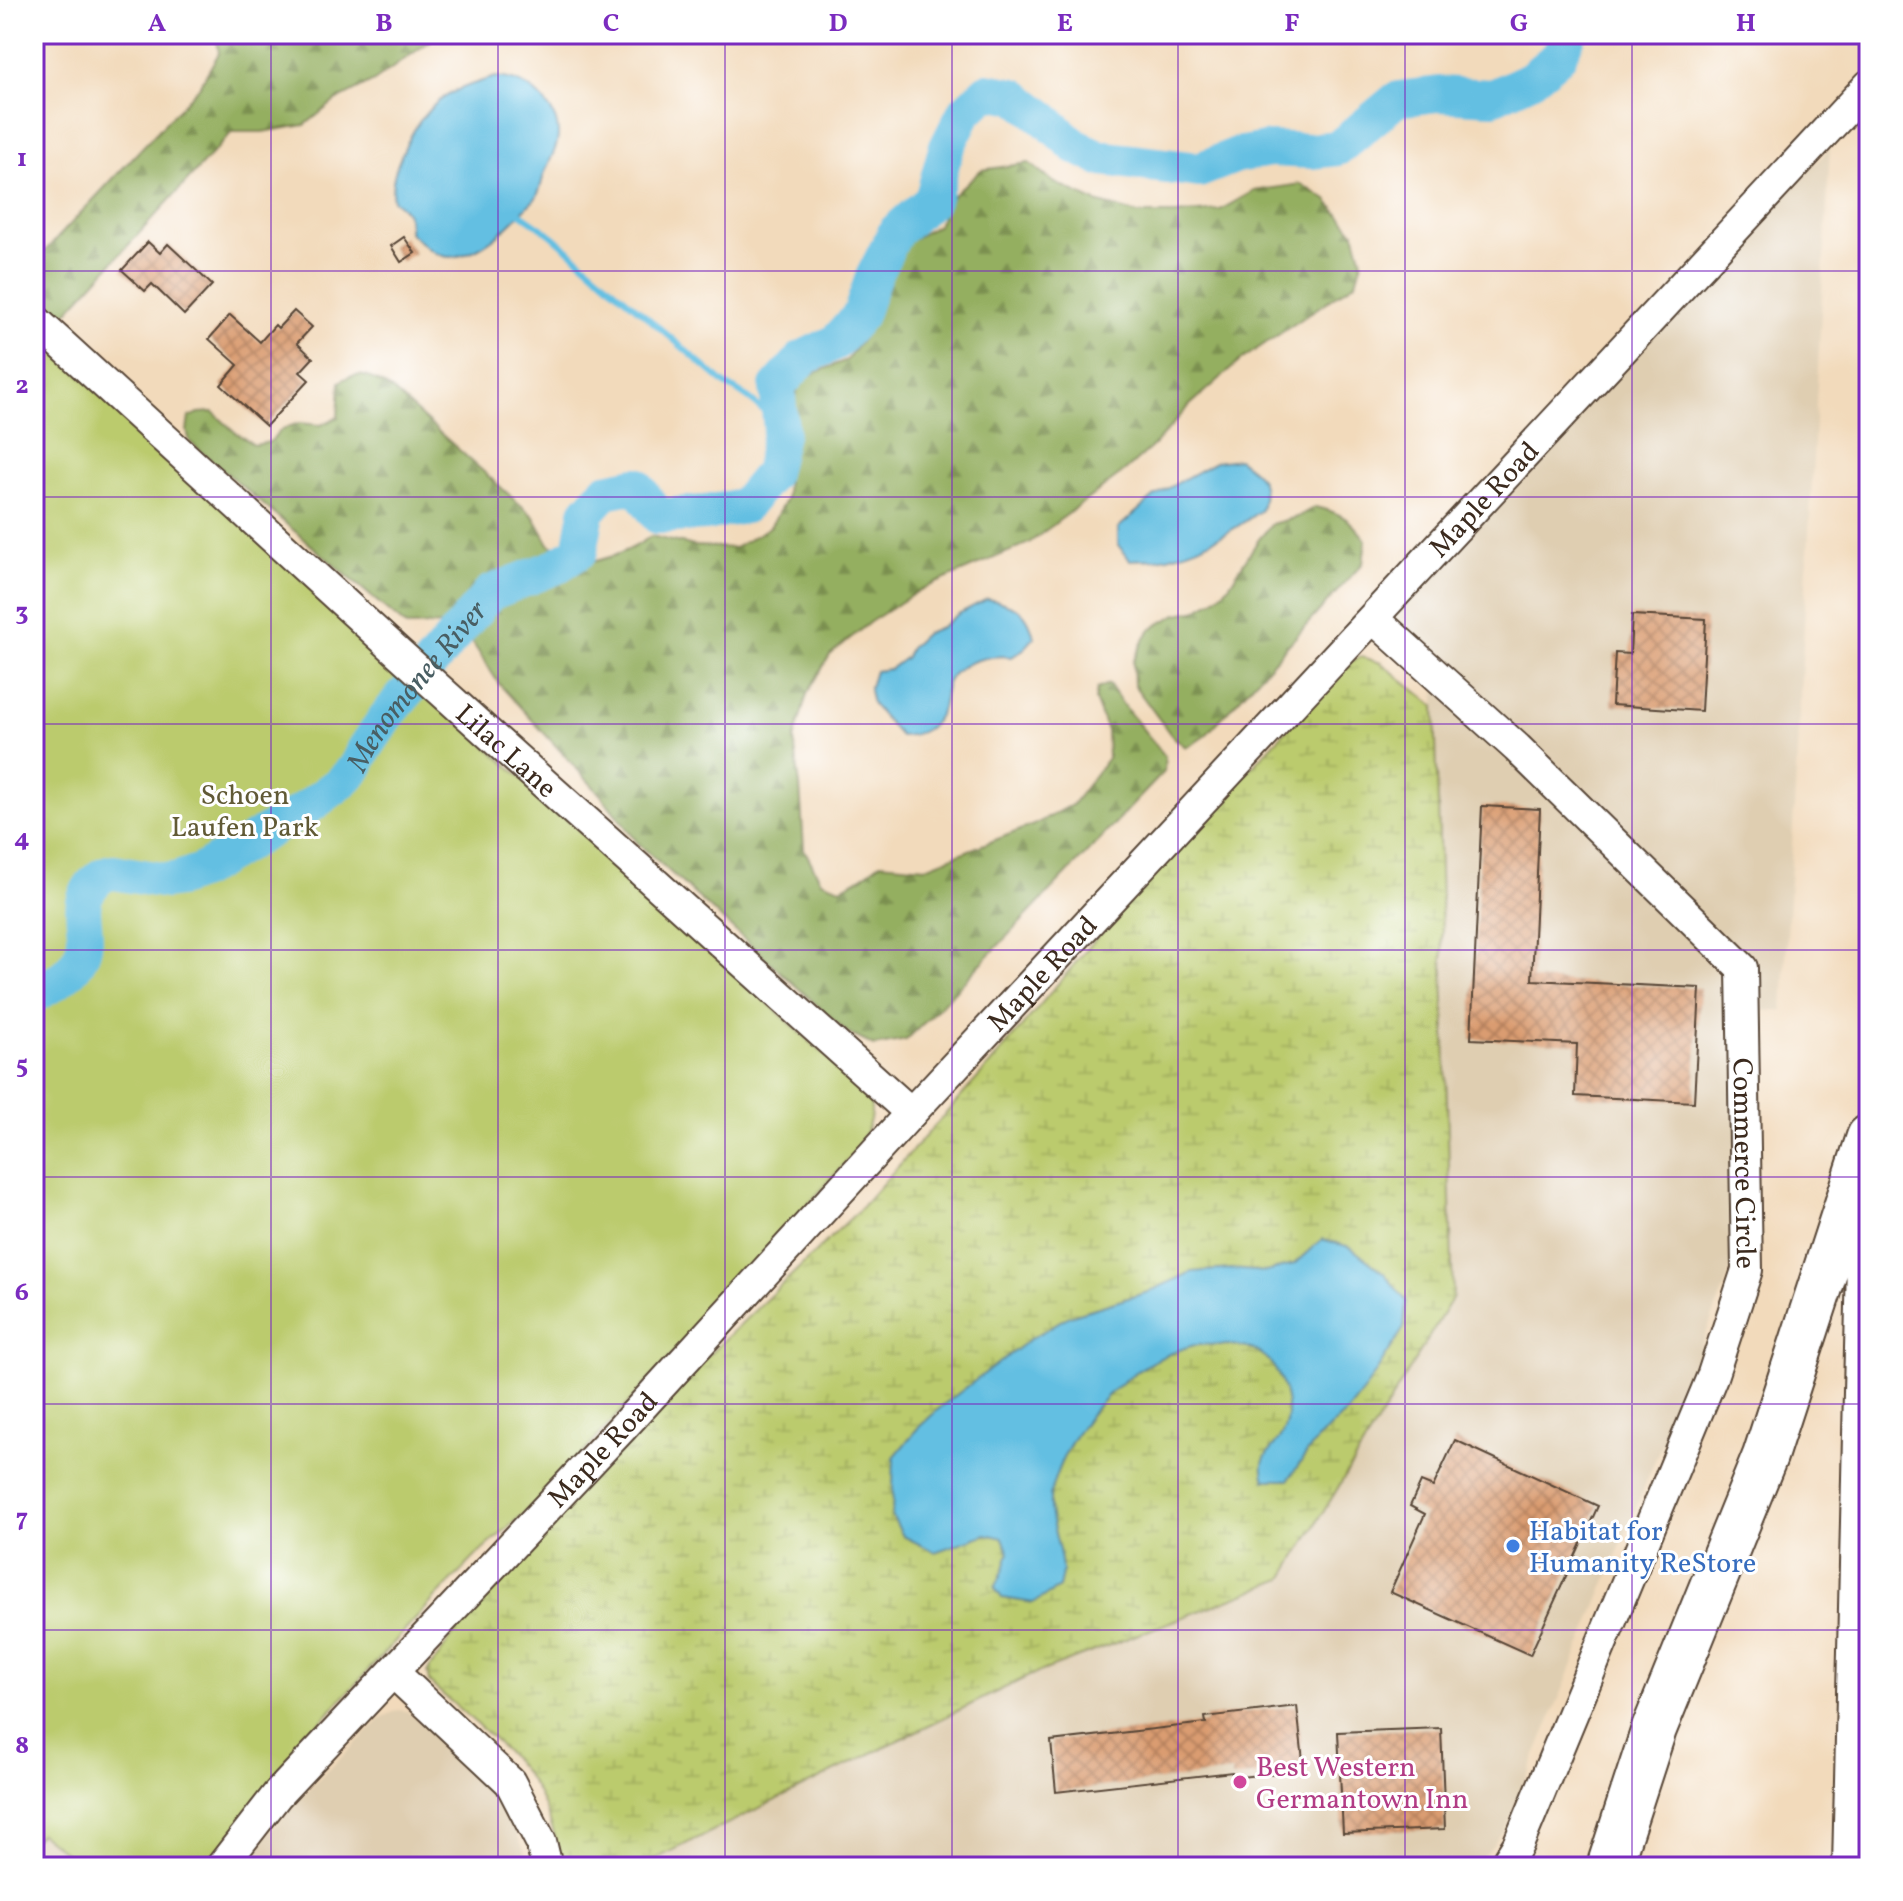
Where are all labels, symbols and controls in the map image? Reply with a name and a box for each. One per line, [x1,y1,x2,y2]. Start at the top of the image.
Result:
text: A [148,6,167,42]
text: B [375,6,393,42]
text: C [603,6,619,42]
text: D [828,6,848,42]
text: E [1057,6,1073,42]
text: F [1284,6,1300,42]
text: G [1510,6,1528,42]
text: H [1736,6,1756,42]
text: 1 [17,141,27,177]
text: 2 [15,368,29,404]
street label: Maple Road [1421,434,1549,567]
water label: Menomonee River [337,592,499,780]
text: 3 [15,595,29,631]
street label: Lilac Lane [446,696,565,808]
park label: Schoen Laufen Park [171,777,319,848]
text: 4 [14,821,30,857]
street label: Maple Road [979,908,1108,1041]
text: 5 [16,1048,28,1084]
street label: Commerce Circle [1721,1057,1764,1269]
text: 6 [15,1275,29,1311]
street label: Maple Road [540,1384,668,1517]
text: 7 [16,1501,28,1537]
place label: Habitat for Humanity ReStore [1529,1513,1756,1584]
marker: Habitat for Humanity ReStore [1504,1537,1522,1555]
text: 8 [15,1728,29,1764]
place label: Best Western Germantown Inn [1256,1749,1468,1820]
marker: Best Western Germantown Inn [1231,1773,1249,1791]

